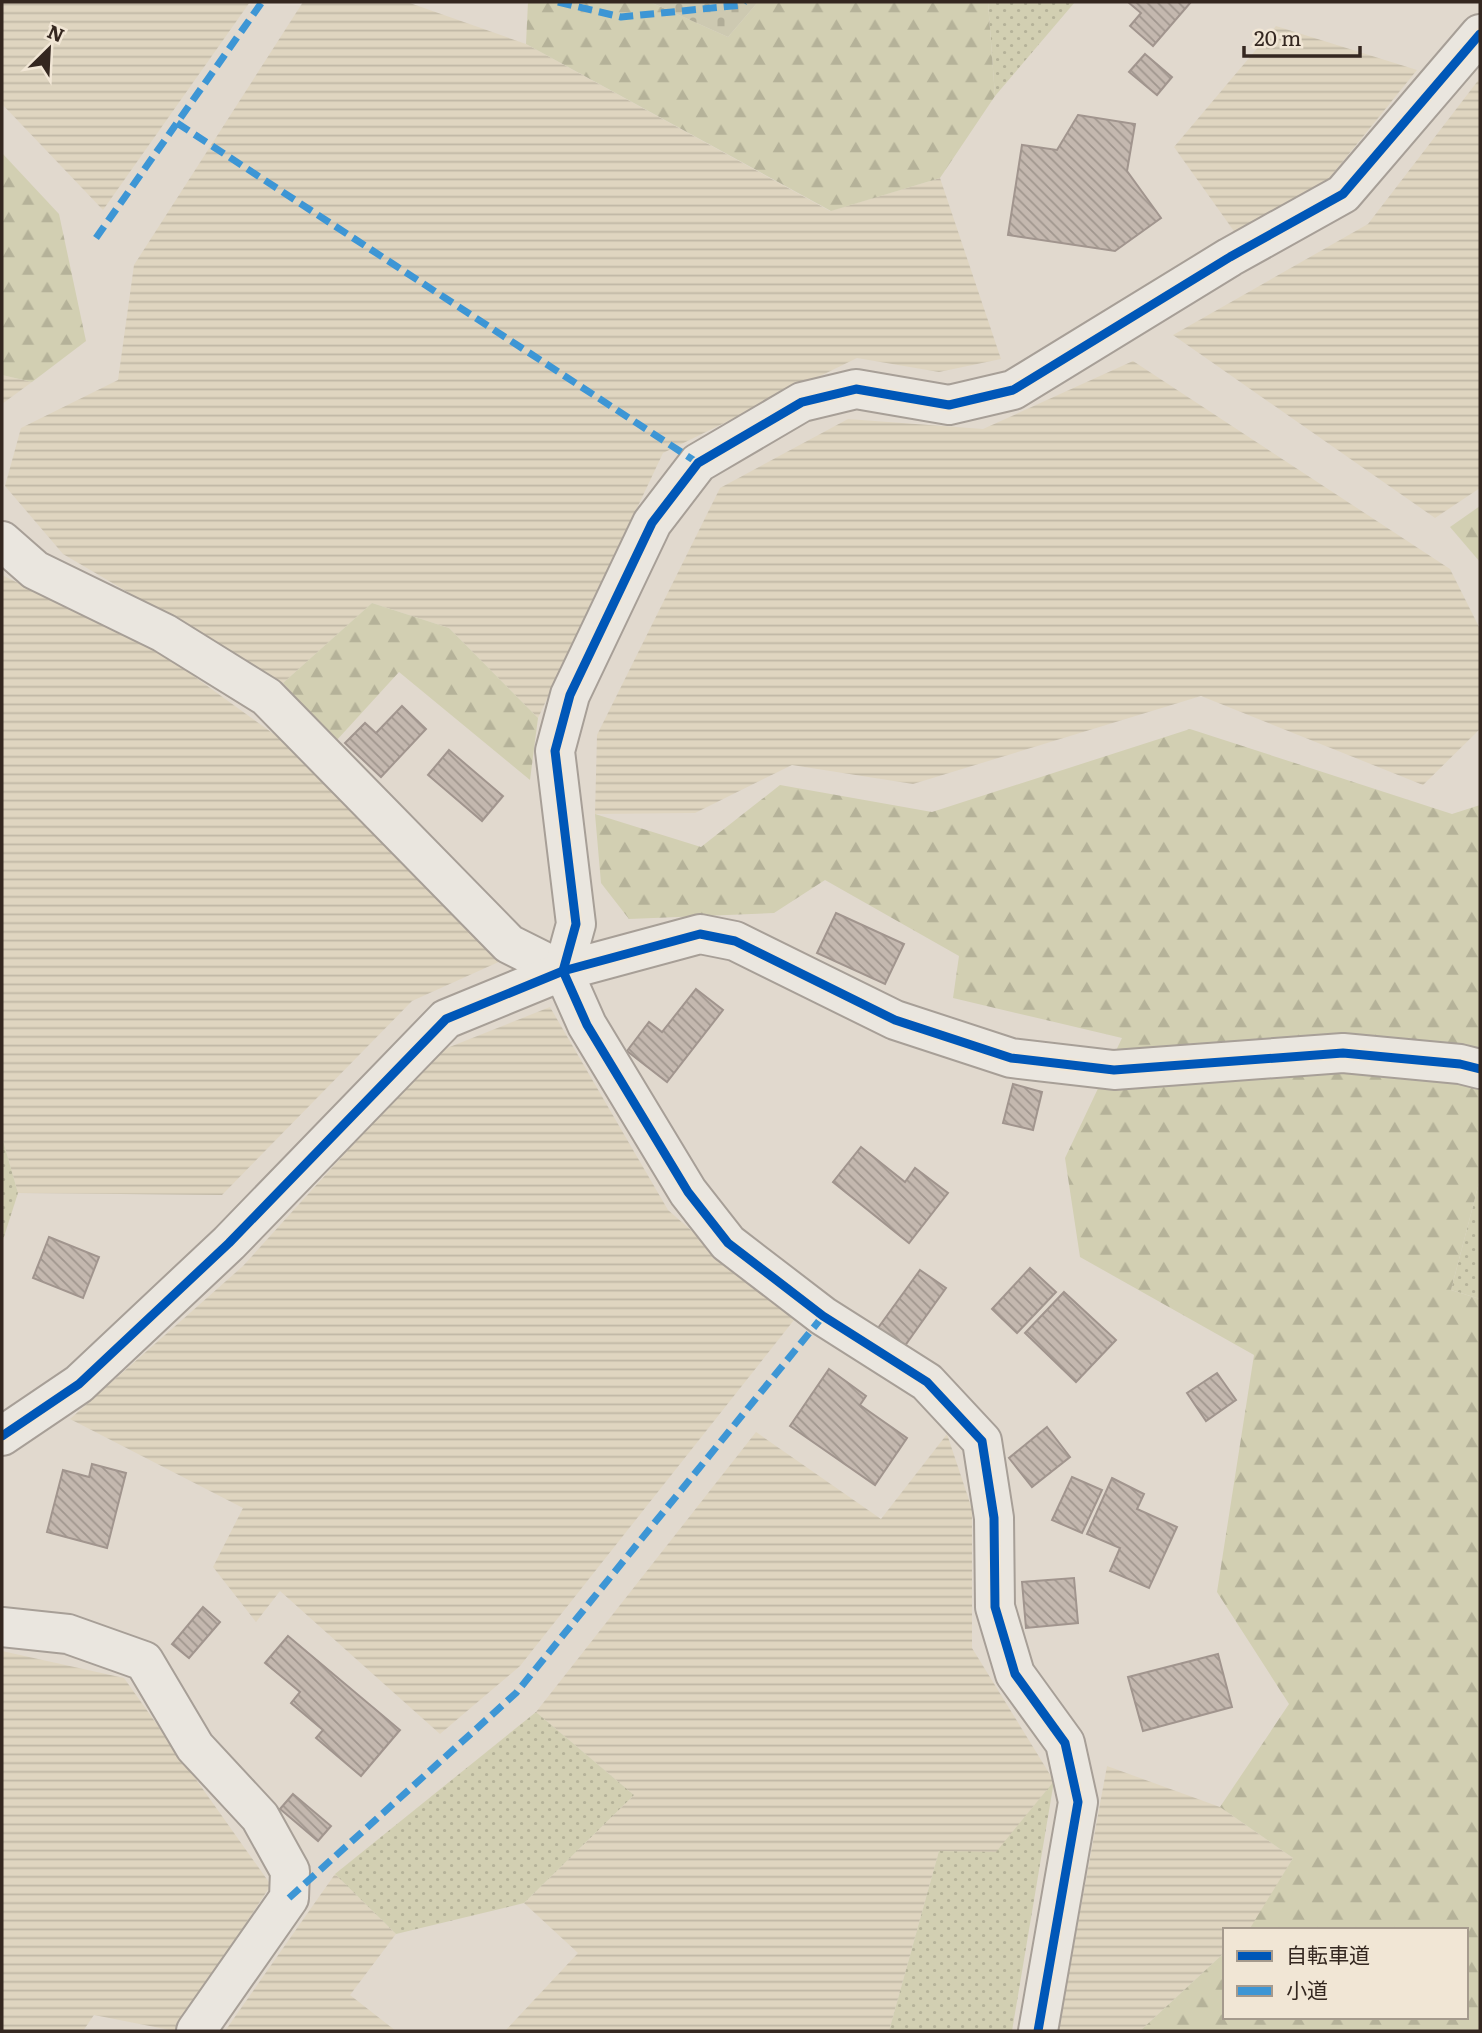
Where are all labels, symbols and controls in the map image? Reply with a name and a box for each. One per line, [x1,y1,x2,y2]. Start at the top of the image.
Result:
north arrow [14,14,84,84]
scale bar [1244,14,1360,58]
text: N [43,17,69,49]
text: 20 m [1254,21,1301,52]
legend [1223,1928,1468,2019]
text: 自転車道 [1286,1938,1370,1969]
text: 小道 [1286,1973,1328,2004]

